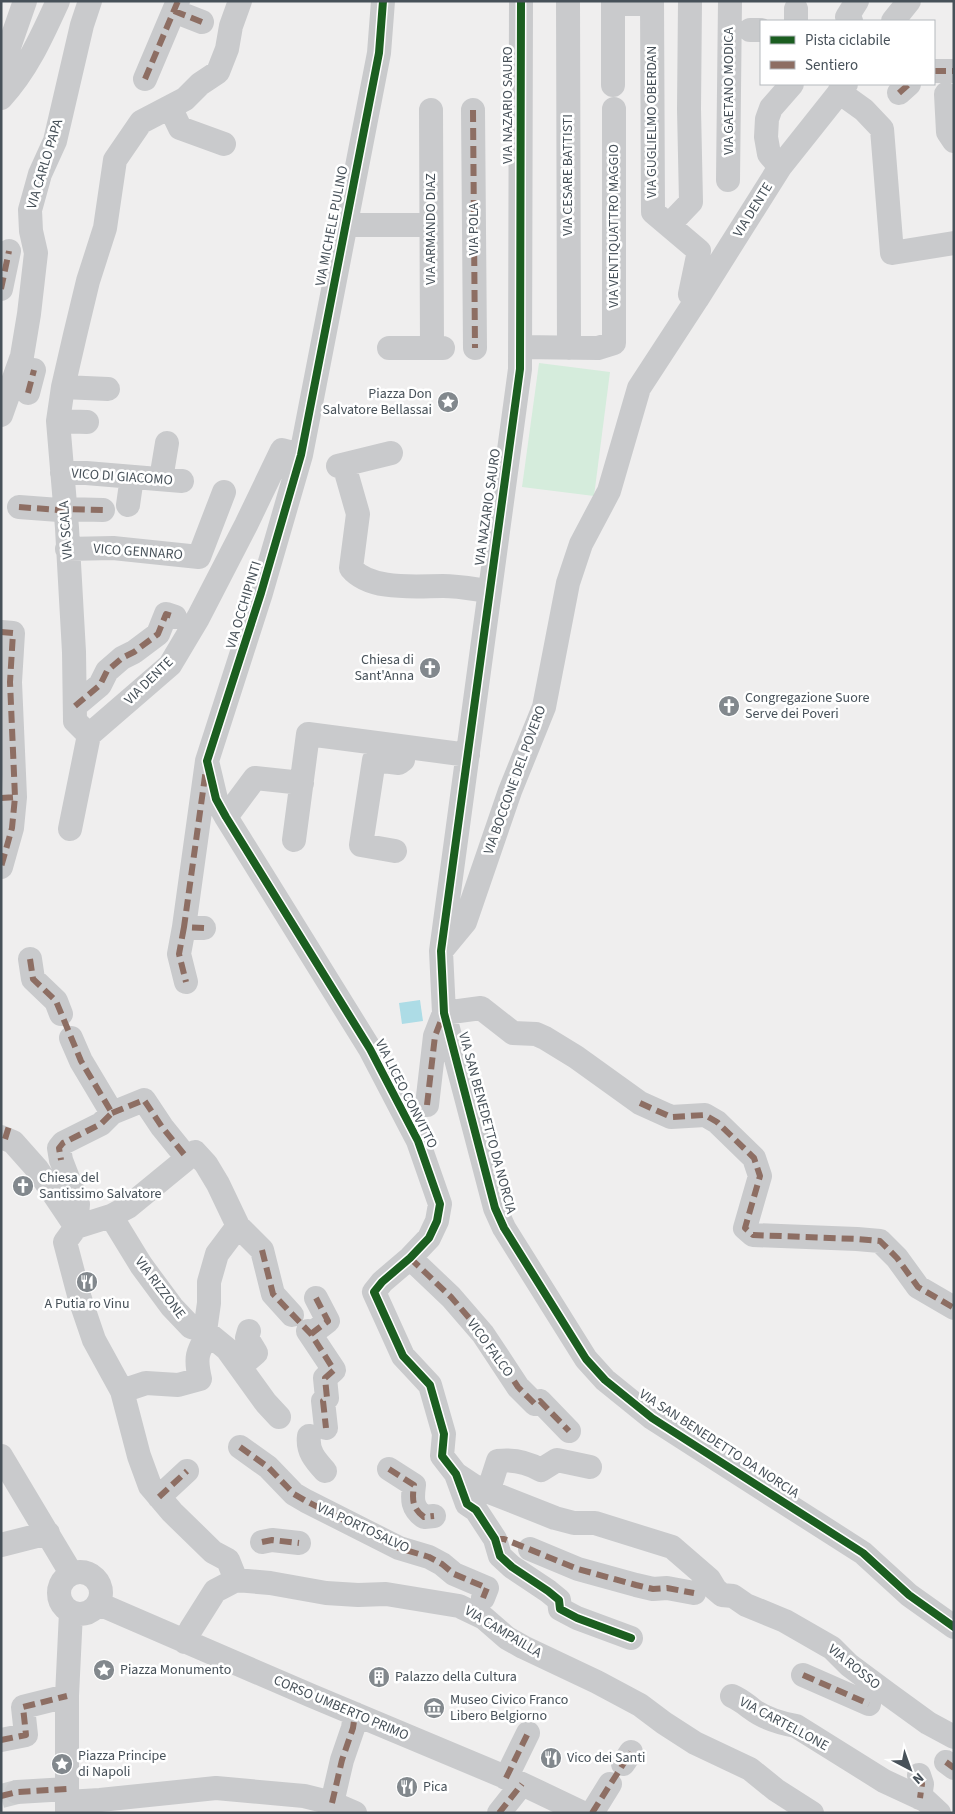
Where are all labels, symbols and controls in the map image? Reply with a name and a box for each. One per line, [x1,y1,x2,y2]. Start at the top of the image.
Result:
legend [760,20,935,85]
street label: VIA GAETANO MODICA [719,27,739,155]
text: Pista ciclabile [805,30,890,51]
street label: VIA NAZARIO SAURO [498,46,518,164]
street label: VIA GUGLIELMO OBERDAN [642,46,662,198]
text: Sentiero [805,55,858,76]
street label: VIA CESARE BATTISTI [558,114,578,236]
street label: VIA CARLO PAPA [22,116,68,211]
street label: VIA VENTIQUATTRO MAGGIO [604,144,624,308]
street label: VIA MICHELE PULINO [311,164,353,288]
street label: VIA ARMANDO DIAZ [421,173,441,285]
street label: VIA DENTE [728,179,778,241]
street label: VIA POLA [464,202,484,255]
place label: Piazza Don Salvatore Bellassai [323,384,432,420]
place icon: Piazza Don Salvatore Bellassai [436,390,460,414]
street label: VIA NAZARIO SAURO [470,447,506,567]
street label: VICO DI GIACOMO [71,463,173,491]
street label: VIA SCALA [54,500,78,560]
street label: VICO GENNARO [93,539,183,565]
street label: VIA OCCHIPINTI [221,559,267,651]
place label: Chiesa di Sant'Anna [354,650,414,686]
street label: VIA DENTE [120,653,178,709]
church icon: Chiesa di Sant'Anna [418,656,442,680]
place label: Congregazione Suore Serve dei Poveri [745,688,869,724]
church icon: Congregazione Suore Serve dei Poveri [717,694,741,718]
street label: VIA BOCCONE DEL POVERO [479,703,551,857]
street label: VIA SAN BENEDETTO DA NORCIA [453,1030,521,1217]
street label: VIA LICEO CONVITTO [370,1036,442,1152]
place label: Chiesa del Santissimo Salvatore [39,1168,162,1204]
church icon: Chiesa del Santissimo Salvatore [11,1174,35,1198]
street label: VIA RIZZONE [130,1253,190,1323]
restaurant icon: A Putia ro Vinu [75,1270,99,1294]
place label: A Putia ro Vinu [44,1294,130,1314]
street label: VICO FALCO [462,1315,518,1381]
street label: VIA SAN BENEDETTO DA NORCIA [635,1385,803,1504]
street label: VIA PORTOSALVO [313,1498,413,1558]
street label: VIA CAMPAILLA [461,1601,546,1663]
street label: VIA ROSSO [823,1640,885,1694]
place icon: Piazza Monumento [92,1658,116,1682]
place label: Piazza Monumento [120,1660,231,1680]
building icon: Palazzo della Cultura [367,1665,391,1689]
place label: Palazzo della Cultura [395,1667,517,1687]
street label: CORSO UMBERTO PRIMO [270,1670,412,1746]
place label: Museo Civico Franco Libero Belgiorno [450,1690,568,1726]
street label: VIA CARTELLONE [736,1692,832,1756]
museum icon: Museo Civico Franco Libero Belgiorno [422,1696,446,1720]
north arrow [885,1744,935,1794]
place label: Piazza Principe di Napoli [78,1746,166,1782]
restaurant icon: Vico dei Santi [539,1746,563,1770]
place label: Vico dei Santi [567,1748,645,1768]
place icon: Piazza Principe di Napoli [50,1752,74,1776]
text: N [908,1767,928,1789]
restaurant icon: Pica [395,1775,419,1799]
place label: Pica [423,1777,448,1797]

